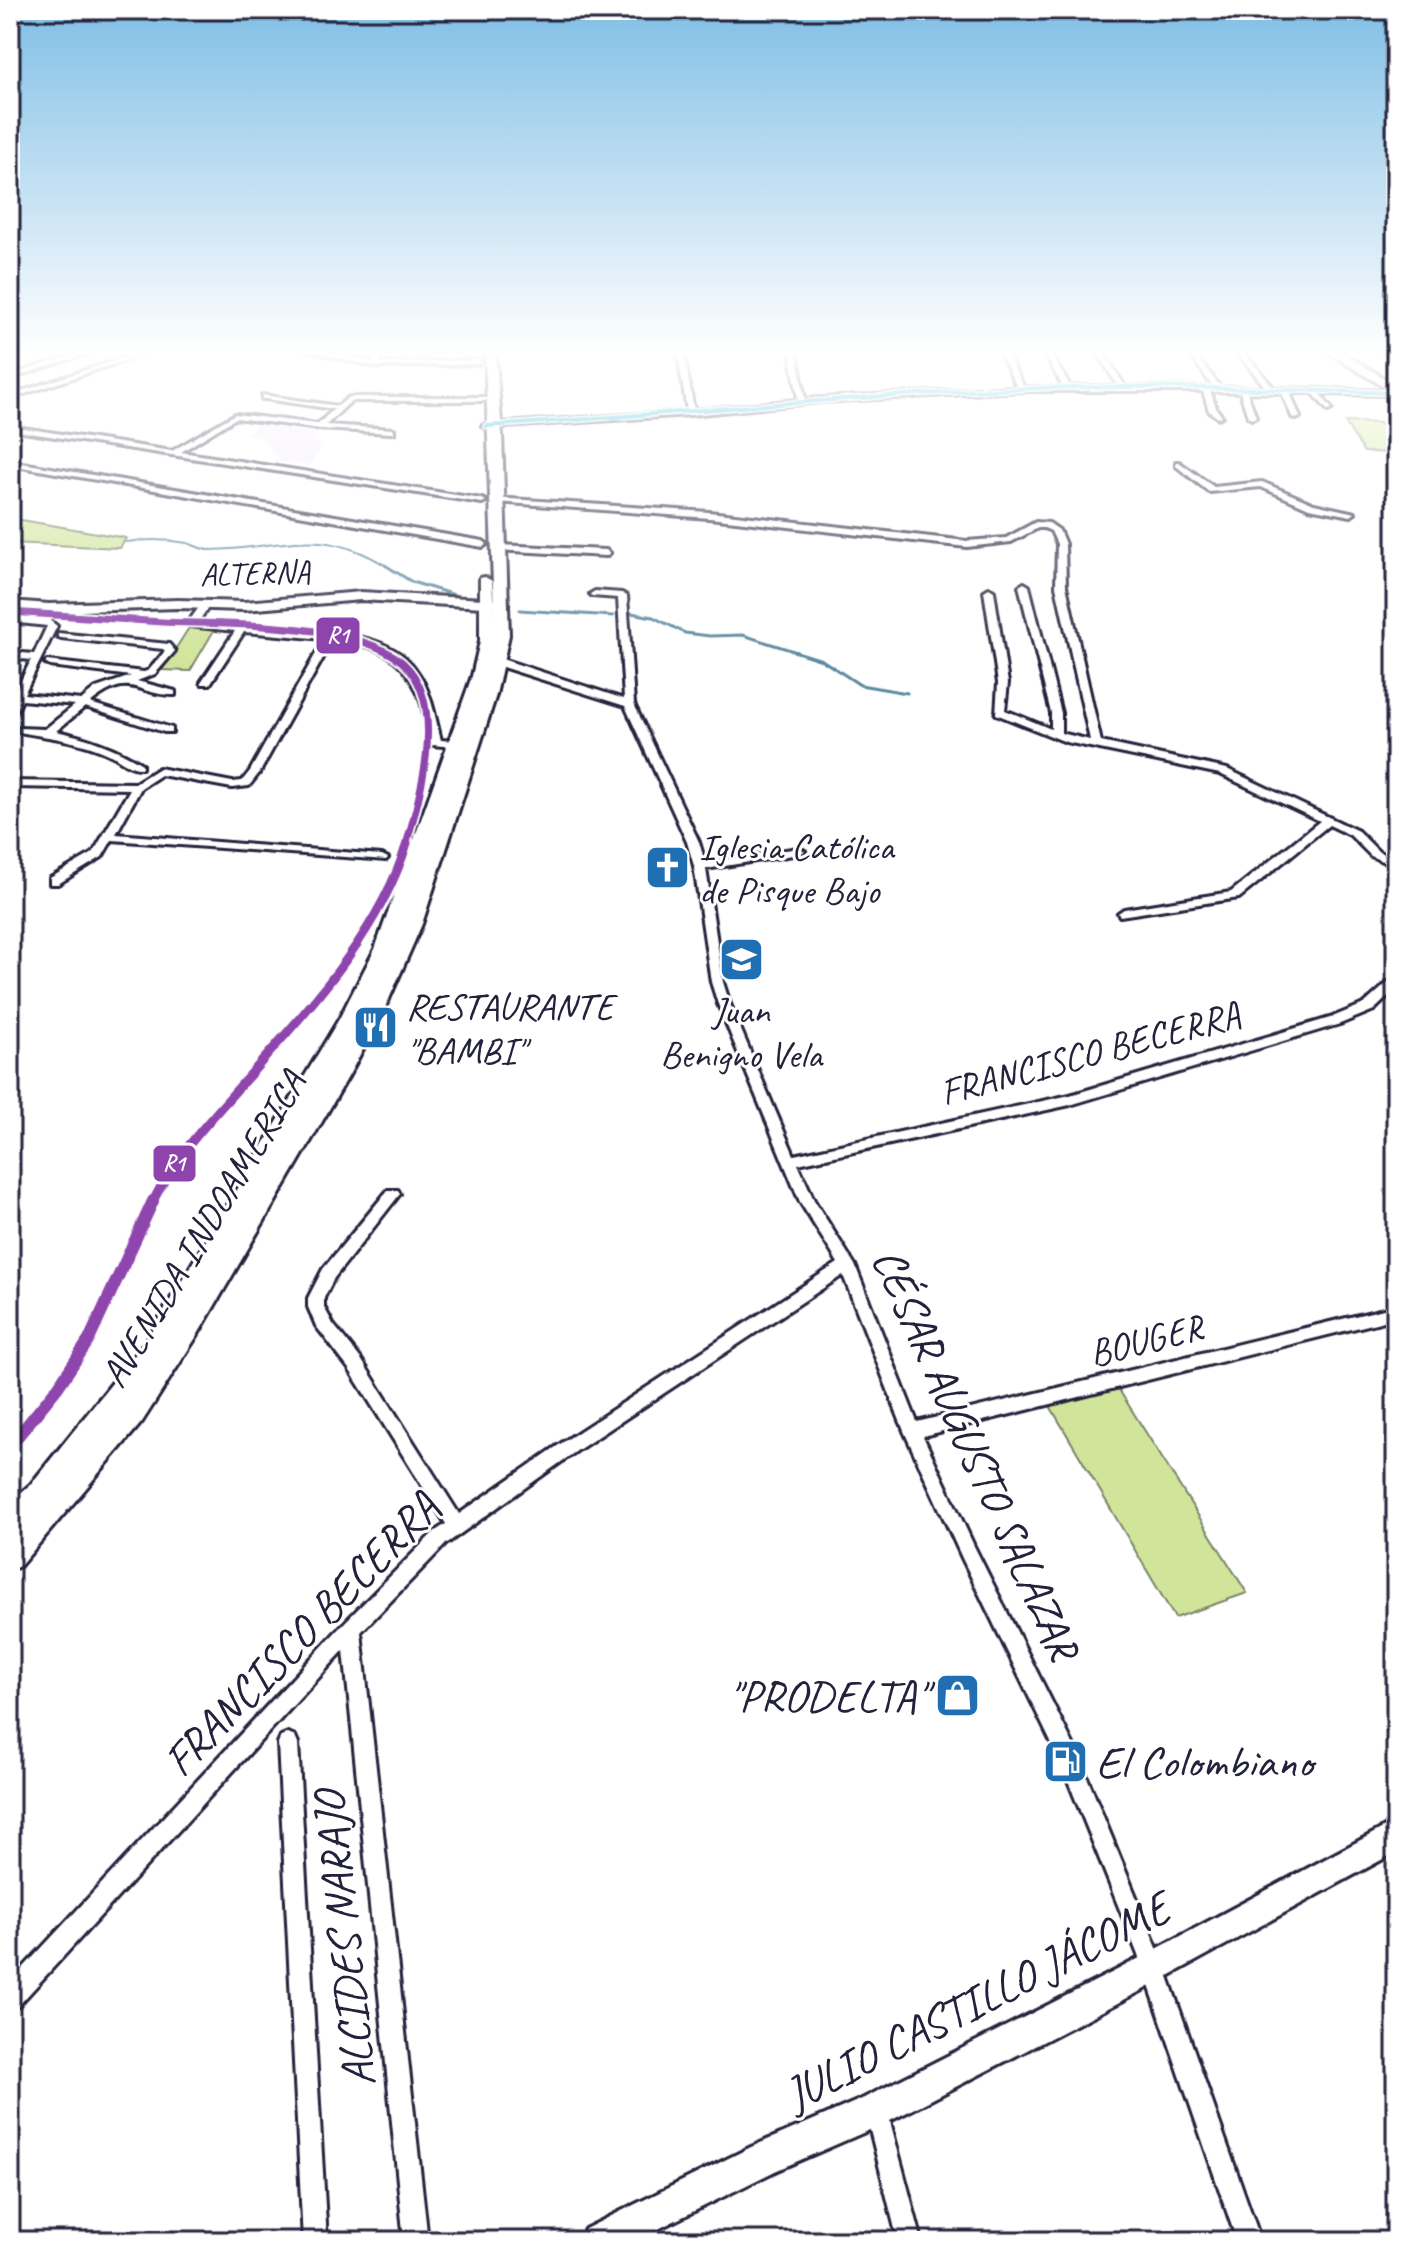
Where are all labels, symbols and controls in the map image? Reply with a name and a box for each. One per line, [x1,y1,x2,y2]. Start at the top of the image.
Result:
street label: ALTERNA [199,551,312,595]
line badge: R1 [315,616,361,655]
text: R1 [327,622,351,650]
place label: Iglesia Católica de Pisque Bajo [699,823,896,914]
church icon: Iglesia Católica de Pisque Bajo [644,844,692,892]
school or university icon: Juan Benigno Vela [717,935,765,983]
place label: RESTAURANTE "BAMBI" [406,983,619,1074]
place label: Juan Benigno Vela [660,987,824,1078]
street label: FRANCISCO BECERRA [935,990,1246,1116]
restaurant icon: RESTAURANTE "BAMBI" [351,1004,399,1052]
street label: AVENIDA INDOAMERICA [90,1061,317,1395]
line badge: R1 [152,1144,197,1183]
text: R1 [163,1150,187,1178]
street label: CÉSAR AUGUSTO SALAZAR [859,1239,1094,1672]
street label: BOUGER [1084,1303,1210,1377]
street label: FRANCISCO BECERRA [150,1479,452,1788]
place label: "PRODELTA" [728,1667,936,1725]
shop icon: "PRODELTA" [934,1672,982,1720]
place label: El Colombiano [1096,1733,1317,1791]
fuel station icon: El Colombiano [1041,1738,1089,1786]
street label: ALCIDES NARAJO [299,1784,388,2089]
street label: JULIO CASTILLO JÁCOME [773,1876,1184,2124]

